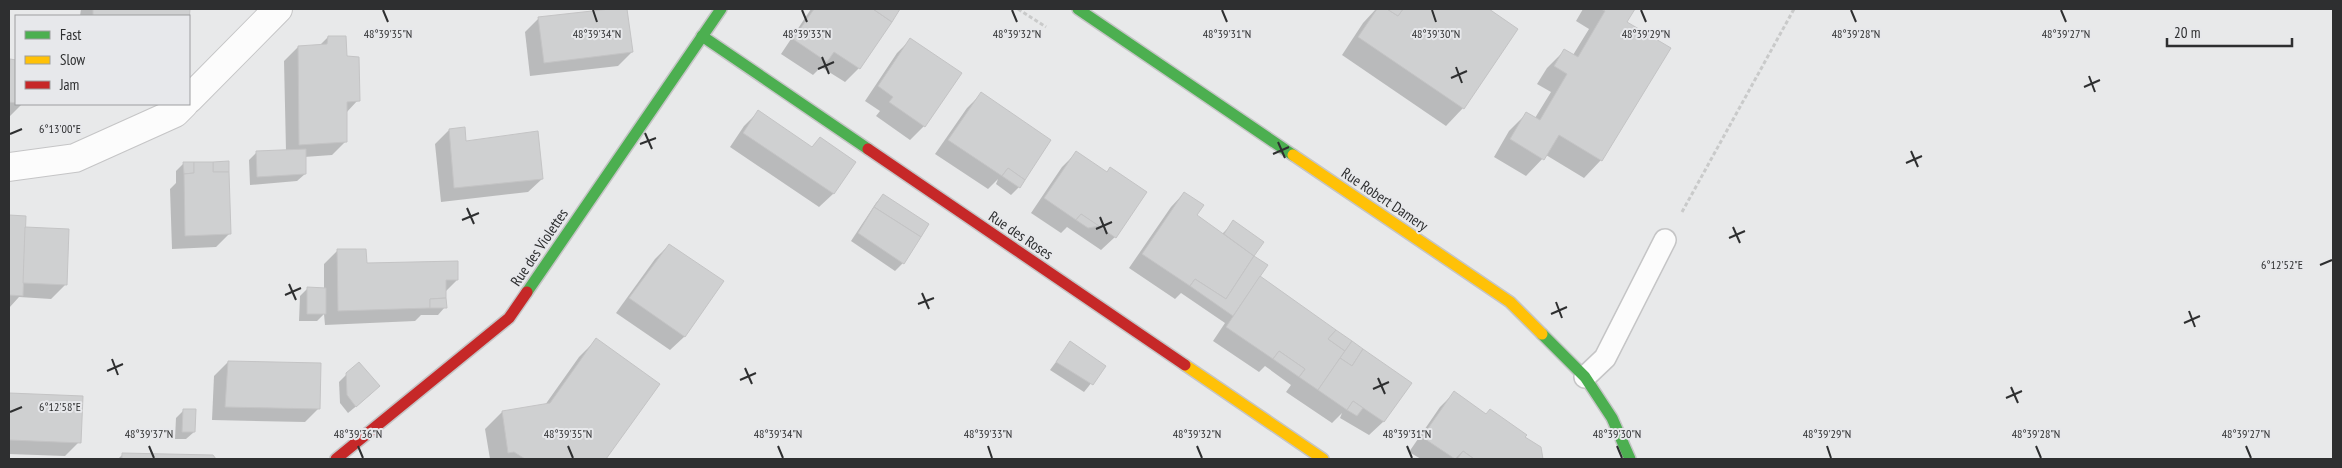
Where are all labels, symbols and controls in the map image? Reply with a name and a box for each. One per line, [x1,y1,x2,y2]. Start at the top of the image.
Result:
legend [15,15,190,105]
scale bar [2167,15,2292,47]
text: 20 m [2174,23,2200,42]
text: Fast [60,25,81,44]
text: 48°39'35"N [364,26,412,41]
text: 48°39'34"N [573,26,621,41]
text: 48°39'33"N [783,26,831,41]
text: 48°39'32"N [993,26,1041,41]
text: 48°39'31"N [1203,26,1251,41]
text: 48°39'30"N [1412,26,1460,41]
text: 48°39'29"N [1622,26,1670,41]
text: 48°39'28"N [1832,26,1880,41]
text: 48°39'27"N [2042,26,2090,41]
text: Slow [60,50,85,69]
text: Jam [59,75,79,94]
text: 6°13'00"E [39,121,81,136]
street label: Rue Robert Damery [1338,163,1432,235]
street label: Rue des Violettes [506,205,572,289]
street label: Rue des Roses [985,207,1057,263]
text: 6°12'52"E [2261,257,2303,272]
text: 6°12'58"E [39,399,81,414]
text: 48°39'37"N [125,426,173,441]
text: 48°39'36"N [334,426,382,441]
text: 48°39'35"N [544,426,592,441]
text: 48°39'34"N [754,426,802,441]
text: 48°39'33"N [964,426,1012,441]
text: 48°39'32"N [1173,426,1221,441]
text: 48°39'31"N [1383,426,1431,441]
text: 48°39'30"N [1593,426,1641,441]
text: 48°39'29"N [1803,426,1851,441]
text: 48°39'28"N [2012,426,2060,441]
text: 48°39'27"N [2222,426,2270,441]

